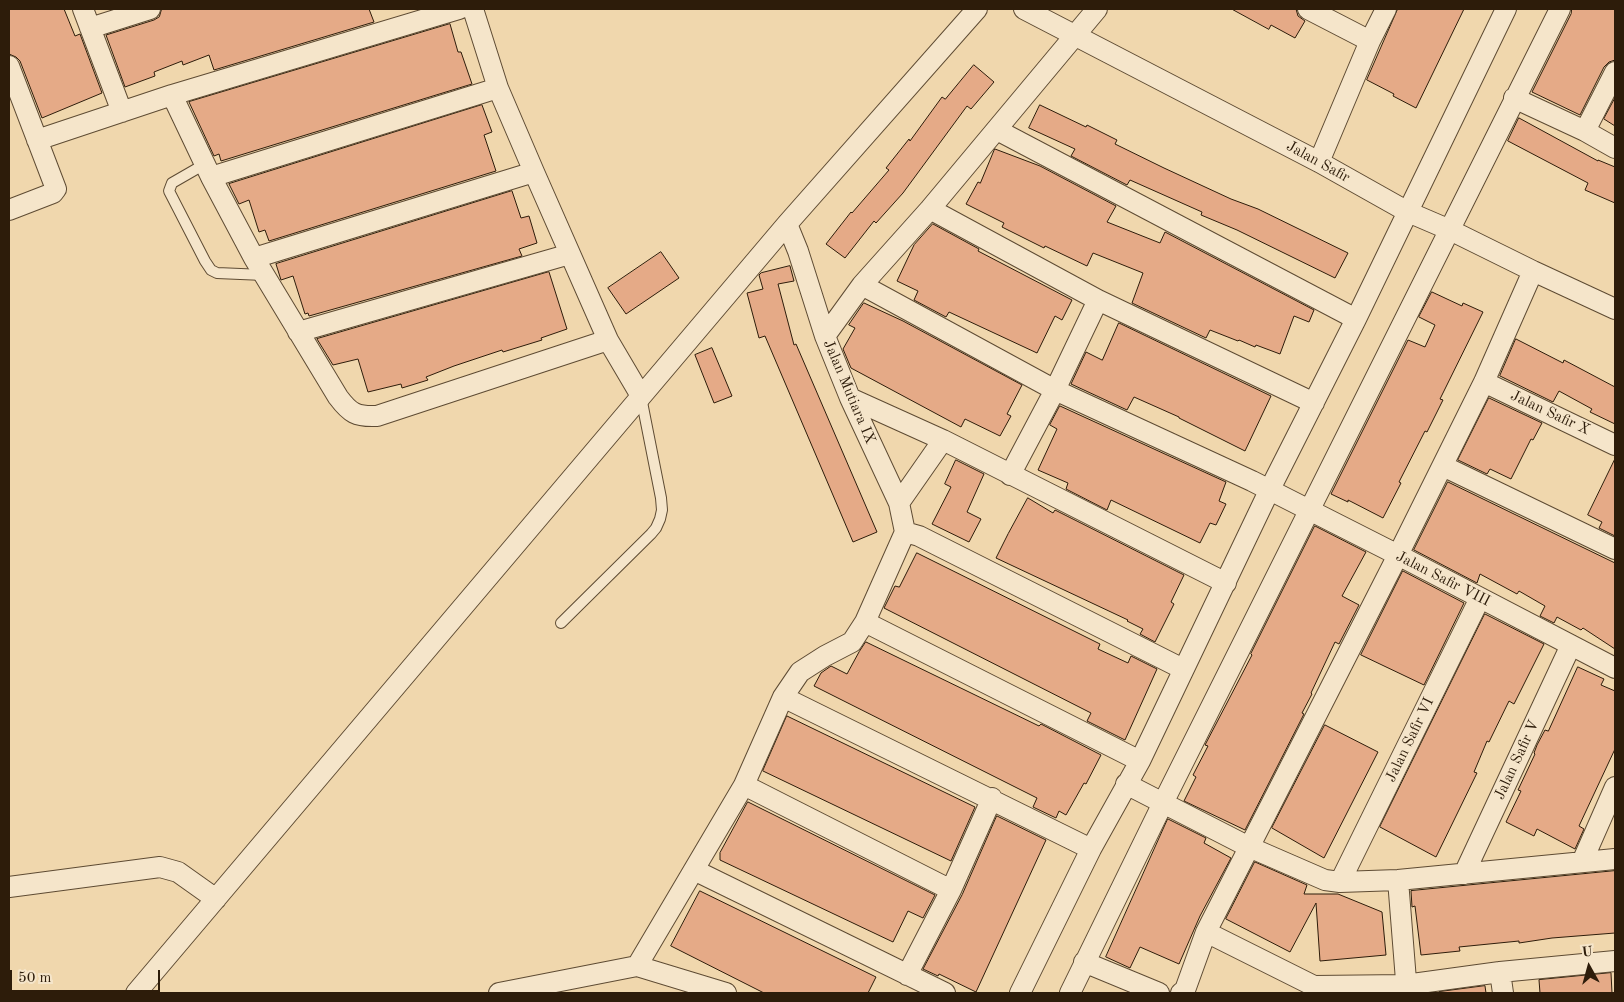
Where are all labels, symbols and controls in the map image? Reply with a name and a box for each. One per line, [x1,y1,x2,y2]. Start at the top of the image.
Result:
street label: Jalan Safir [1283,137,1353,187]
street label: Jalan Mutiara IX [819,337,879,447]
street label: Jalan Safir X [1507,387,1593,439]
street label: Jalan Safir VIII [1393,547,1493,611]
street label: Jalan Safir VI [1382,695,1438,785]
street label: Jalan Safir V [1491,717,1543,803]
north arrow [1564,942,1614,992]
text: U [1581,944,1594,960]
scale bar [12,960,162,992]
text: 50 m [18,971,52,986]

